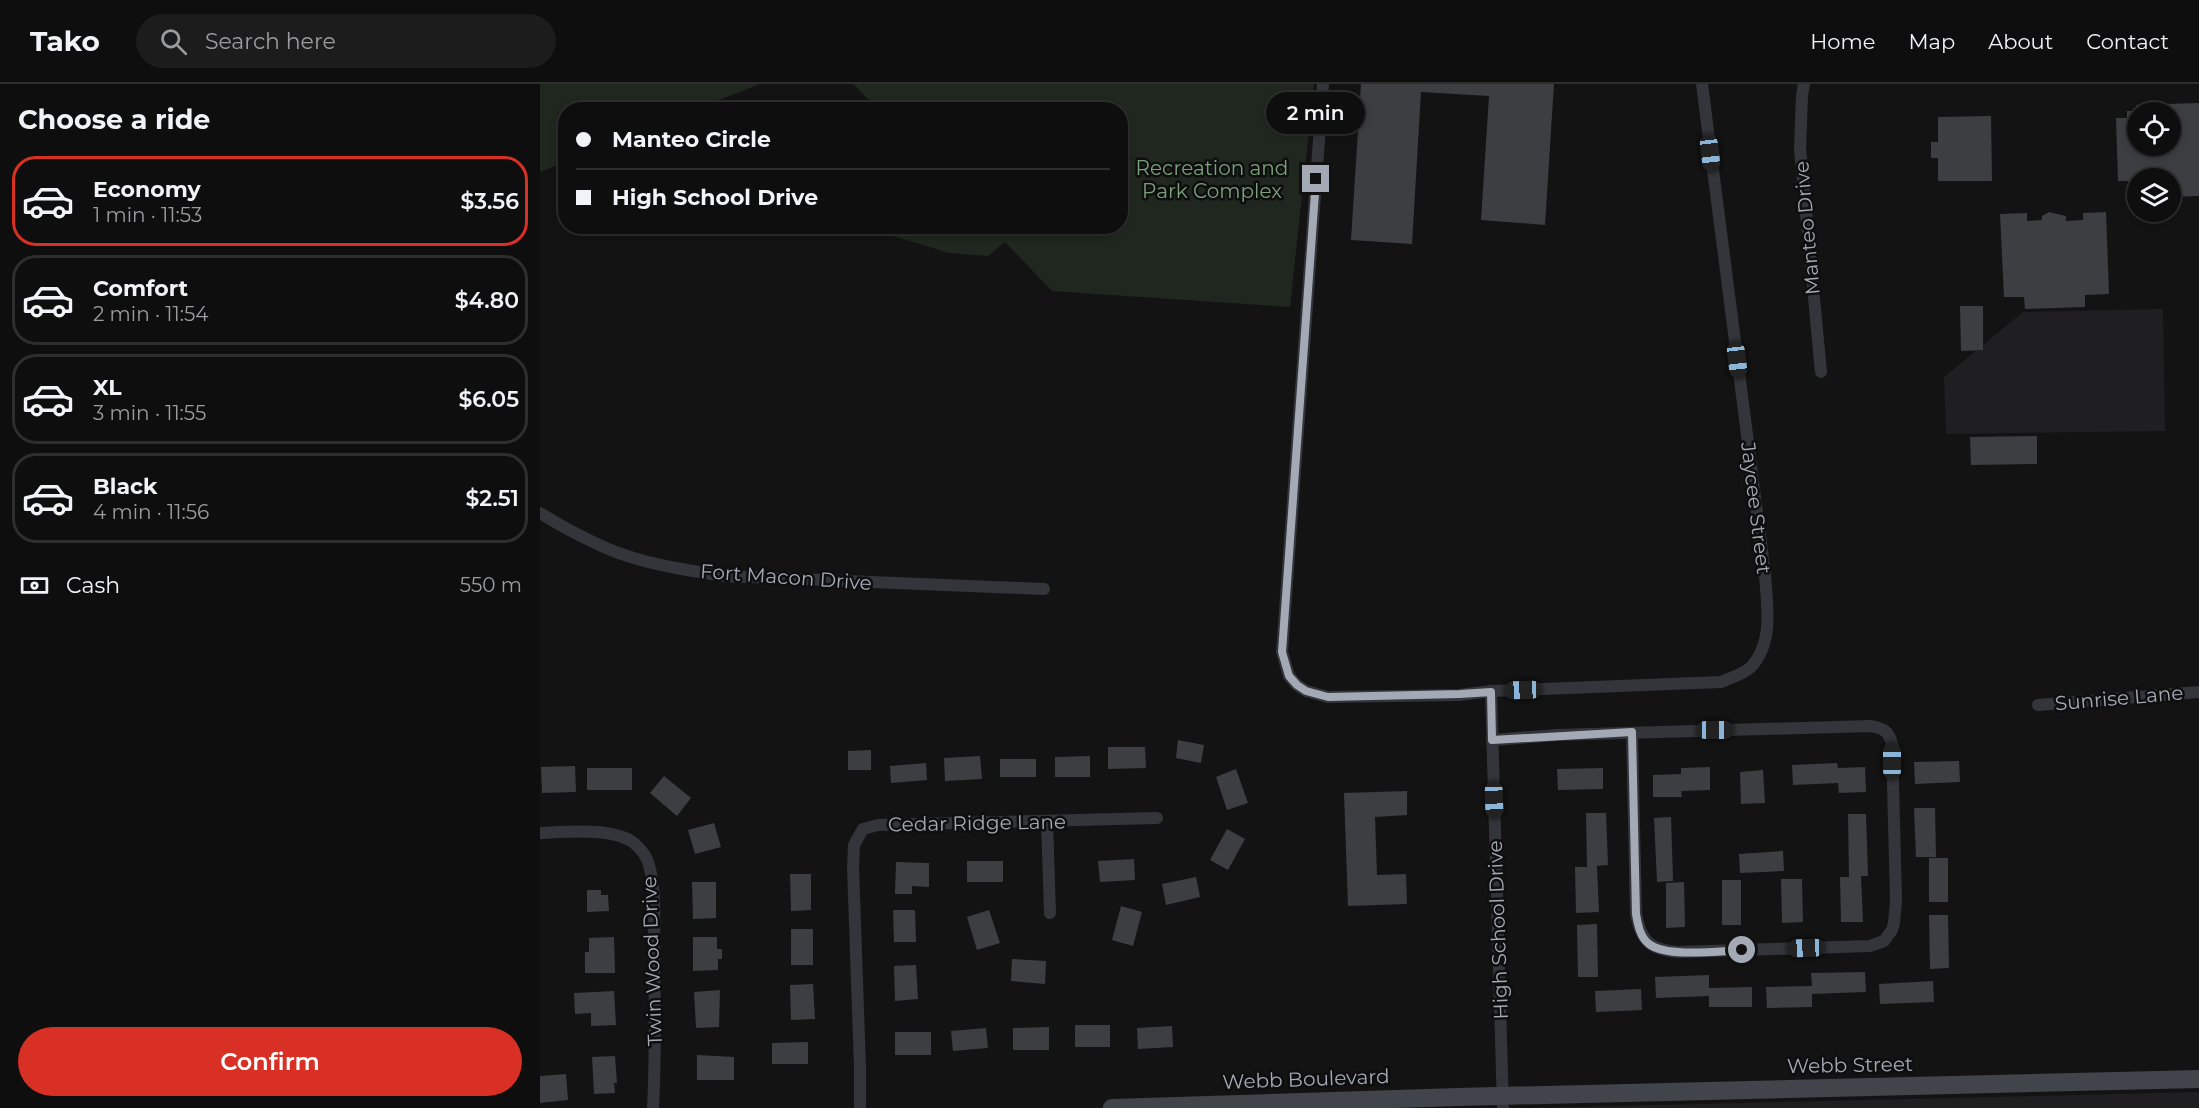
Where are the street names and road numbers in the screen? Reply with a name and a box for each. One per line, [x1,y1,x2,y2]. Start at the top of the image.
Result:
street label: Manteo Drive [1789,160,1825,296]
street label: Jaycee Street [1736,440,1776,575]
street label: Fort Macon Drive [699,559,873,595]
street label: Sunrise Lane [2054,680,2184,716]
street label: Cedar Ridge Lane [888,809,1066,837]
street label: High School Drive [1483,840,1513,1020]
street label: Twin Wood Drive [637,876,667,1046]
street label: Webb Street [1787,1052,1913,1078]
street label: Webb Boulevard [1222,1064,1390,1094]

